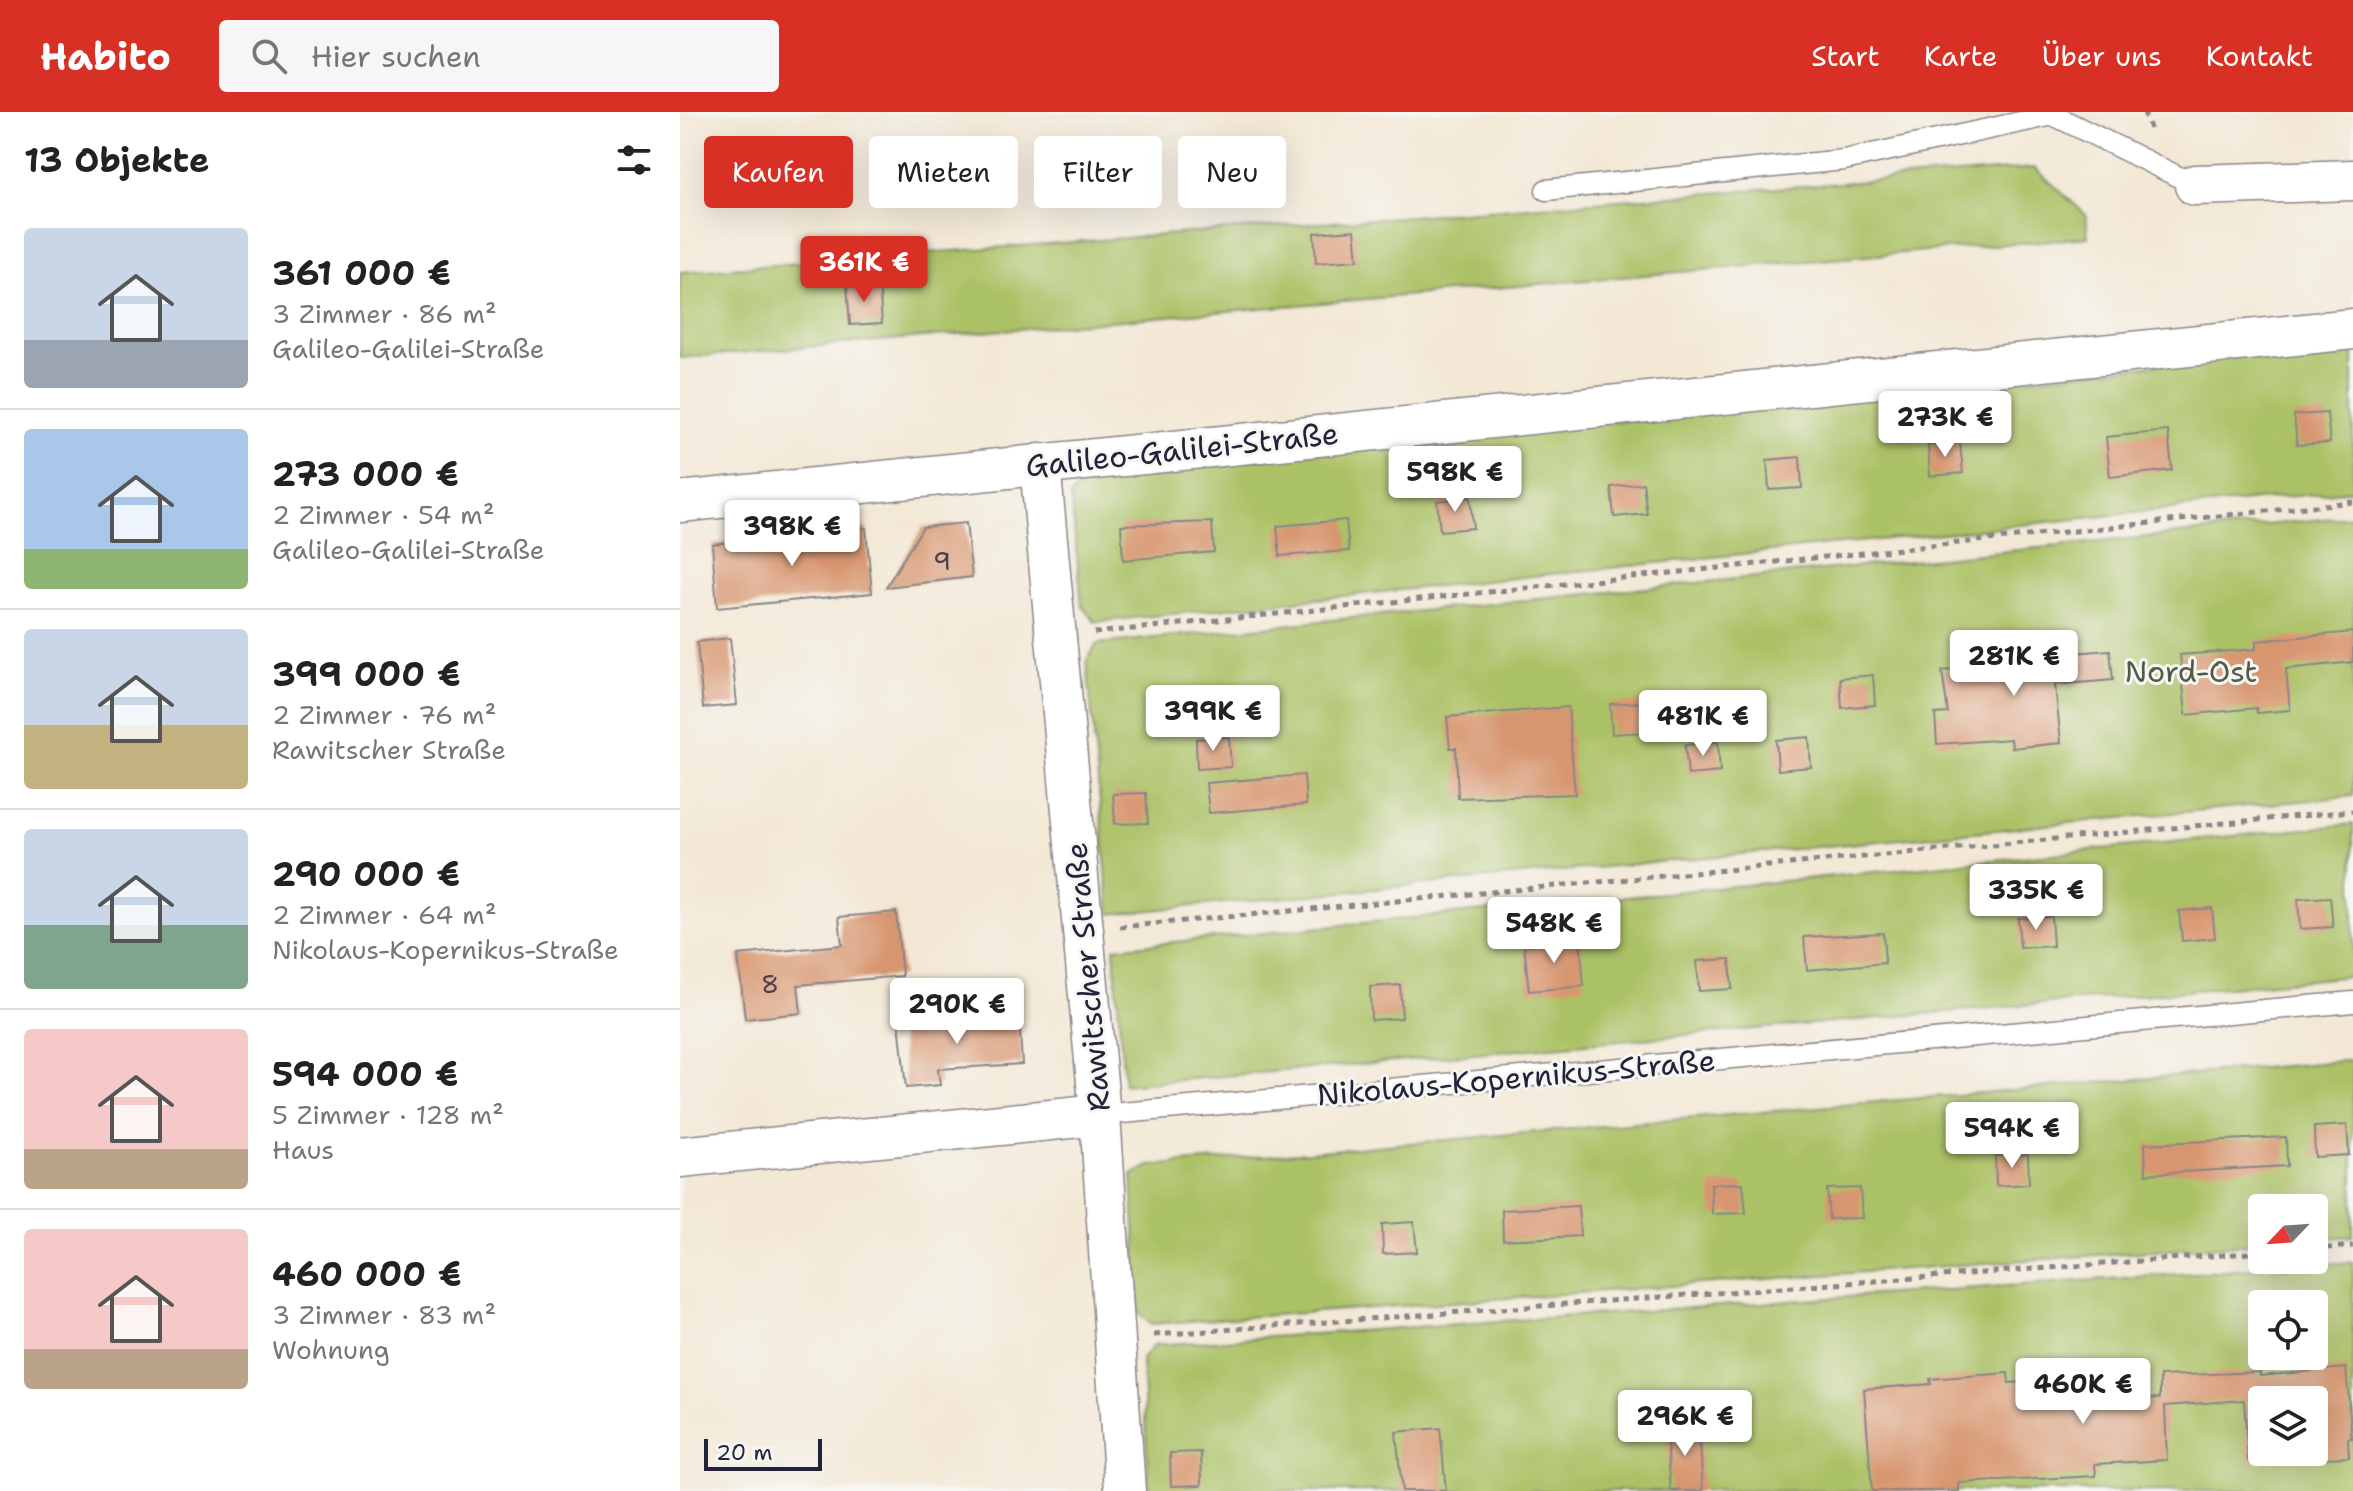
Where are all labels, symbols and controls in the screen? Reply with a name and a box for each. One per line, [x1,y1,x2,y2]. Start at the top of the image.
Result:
search box [219,20,779,92]
text: Habito [40,31,171,82]
icon: search [247,34,291,78]
text: Hier suchen [311,36,481,77]
text: Start [1811,37,1880,75]
text: Karte [1924,37,1998,75]
text: Über uns [2042,37,2162,75]
text: Kontakt [2206,37,2313,75]
chip: Kaufen [704,136,853,208]
chip: Mieten [869,136,1018,208]
chip: Filter [1034,136,1162,208]
chip: Neu [1178,136,1286,208]
text: 13 Objekte [24,137,209,183]
icon: filters [612,138,656,182]
pin: 361K € [799,236,929,304]
text: 361K € [819,244,910,279]
text: 361 000 € [272,250,451,296]
icon: home [88,260,184,356]
text: 3 Zimmer · 86 m² [272,296,497,331]
text: Galileo-Galilei-Straße [272,331,545,366]
pin: 273K € [1880,391,2010,459]
text: 273K € [1896,399,1994,434]
street label: Galileo-Galilei-Straße [1023,413,1340,486]
pin: 598K € [1390,446,1520,514]
text: 273 000 € [272,451,459,497]
text: 598K € [1407,454,1503,489]
icon: home [88,461,184,557]
text: 2 Zimmer · 54 m² [272,497,495,532]
pin: 398K € [727,500,857,568]
text: 398K € [743,508,841,543]
text: Galileo-Galilei-Straße [272,532,545,567]
house number: 9 [933,543,951,578]
pin: 281K € [1949,630,2079,698]
text: 281K € [1968,638,2060,673]
text: 399 000 € [272,651,461,697]
park label: Nord-Ost [2125,651,2257,692]
icon: home [88,661,184,757]
pin: 399K € [1148,685,1278,753]
pin: 481K € [1638,690,1768,758]
text: 399K € [1164,693,1262,728]
text: 2 Zimmer · 76 m² [272,697,497,732]
text: 481K € [1657,698,1749,733]
text: Rawitscher Straße [272,732,506,767]
street label: Rawitscher Straße [1055,841,1120,1113]
text: 290 000 € [272,851,460,897]
icon: home [88,861,184,957]
pin: 335K € [1971,864,2101,932]
text: 335K € [1988,872,2084,907]
text: 2 Zimmer · 64 m² [272,897,497,932]
pin: 548K € [1489,897,1619,965]
text: 548K € [1505,905,1603,940]
text: Nikolaus-Kopernikus-Straße [272,932,619,967]
house number: 8 [761,966,779,1001]
pin: 290K € [892,978,1022,1046]
text: 290K € [908,986,1006,1021]
street label: Nikolaus-Kopernikus-Straße [1315,1040,1717,1115]
text: 594 000 € [272,1051,458,1097]
icon: home [88,1061,184,1157]
text: 5 Zimmer · 128 m² [272,1097,504,1132]
pin: 594K € [1947,1102,2077,1170]
text: 594K € [1964,1110,2060,1145]
text: Haus [272,1132,334,1167]
north arrow [2248,1194,2328,1274]
map controls [2248,1194,2328,1466]
text: 460 000 € [272,1251,461,1297]
icon: home [88,1261,184,1357]
button: locate [2248,1290,2328,1370]
text: 3 Zimmer · 83 m² [272,1297,496,1332]
text: Wohnung [272,1332,390,1367]
pin: 460K € [2018,1358,2148,1426]
text: 460K € [2033,1366,2133,1401]
button: layers [2248,1386,2328,1466]
pin: 296K € [1620,1390,1750,1458]
text: 296K € [1636,1398,1734,1433]
scale bar [704,1435,822,1471]
text: 20 m [716,1438,773,1467]

